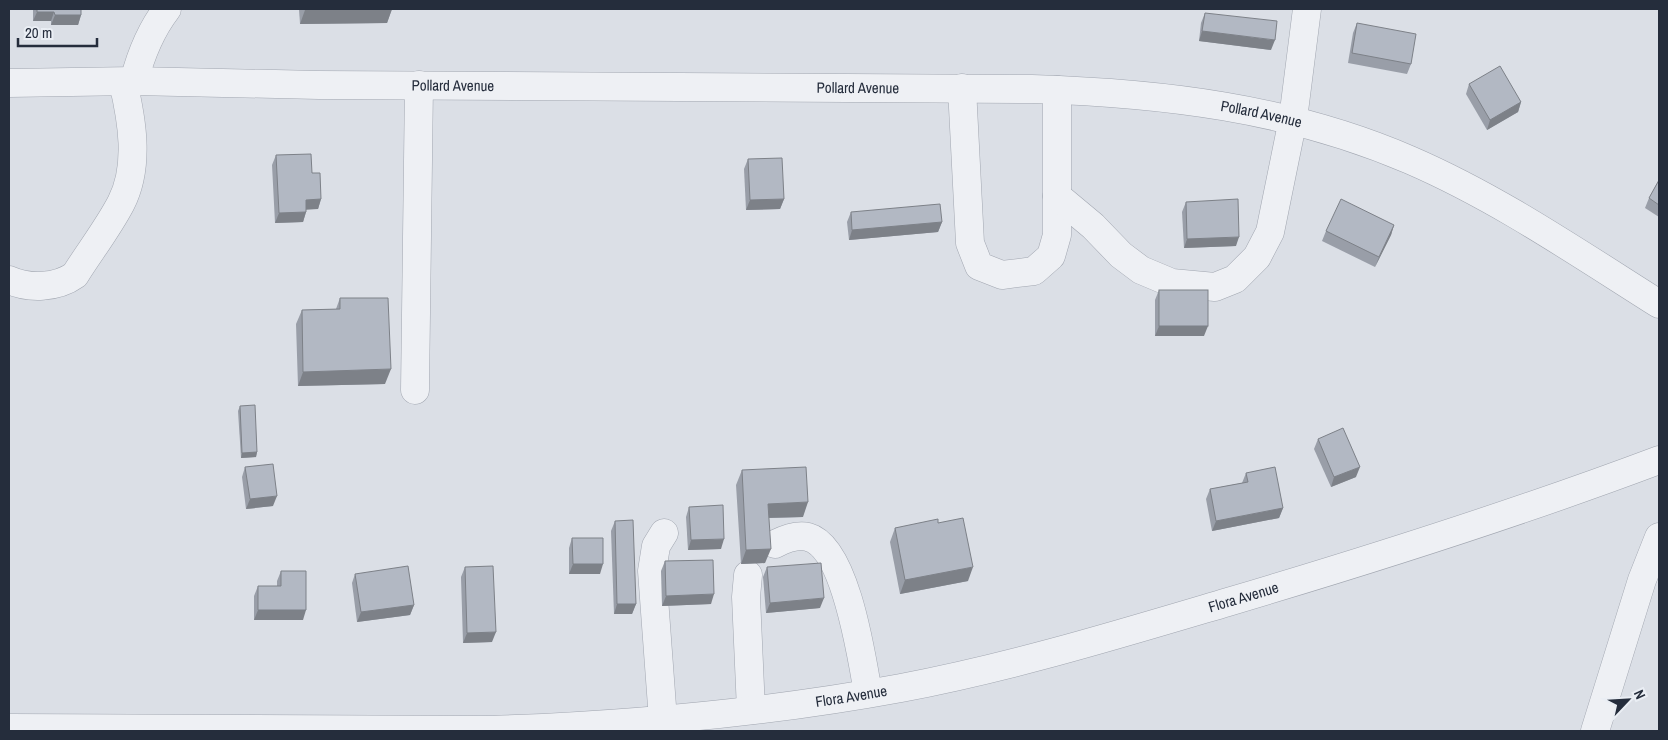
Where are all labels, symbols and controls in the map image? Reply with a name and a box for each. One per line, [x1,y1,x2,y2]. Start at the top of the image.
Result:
scale bar [18,15,96,47]
text: 20 m [25,22,52,43]
street label: Pollard Avenue [412,75,494,96]
street label: Pollard Avenue [817,77,899,98]
street label: Pollard Avenue [1219,95,1304,133]
street label: Flora Avenue [1206,576,1281,617]
north arrow [1603,675,1653,725]
street label: Flora Avenue [814,680,889,712]
text: N [1630,687,1650,702]

